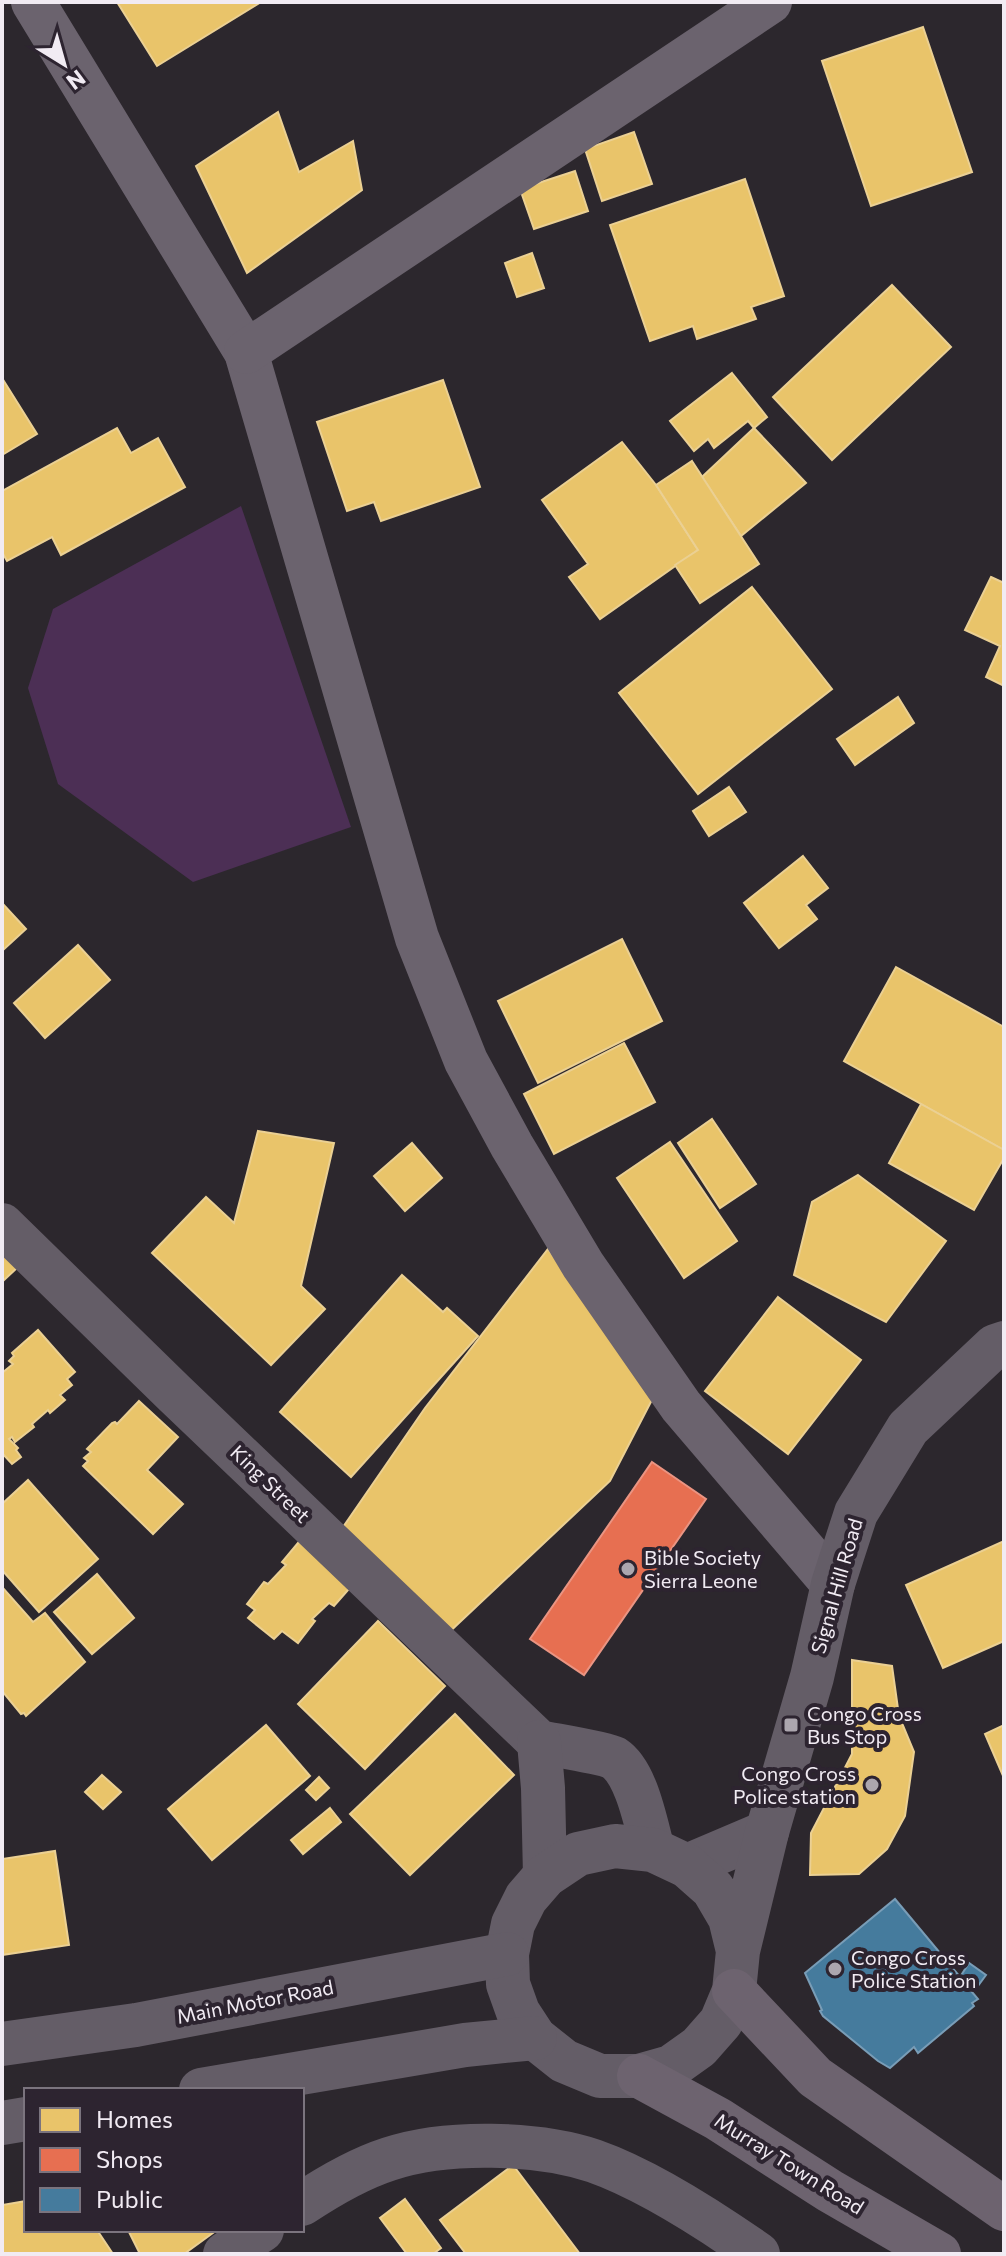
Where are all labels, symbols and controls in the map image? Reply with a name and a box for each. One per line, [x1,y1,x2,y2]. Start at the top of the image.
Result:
north arrow [24,24,104,104]
text: N [62,65,91,96]
street label: King Street [226,1439,315,1527]
street label: Signal Hill Road [805,1515,867,1656]
place label: Bible Society Sierra Leone [644,1545,761,1592]
marker: Bible Society Sierra Leone [619,1560,637,1578]
place label: Congo Cross Bus Stop [807,1701,922,1748]
marker: Congo Cross Bus Stop [782,1716,800,1734]
place label: Congo Cross Police station [733,1761,856,1808]
marker: Congo Cross Police station [863,1776,881,1794]
place label: Congo Cross Police Station [851,1945,977,1992]
marker: Congo Cross Police Station [826,1960,844,1978]
street label: Main Motor Road [174,1974,335,2028]
legend [24,2088,304,2232]
text: Homes [96,2104,173,2133]
street label: Murray Town Road [711,2108,869,2219]
text: Shops [96,2144,163,2173]
text: Public [96,2184,163,2213]

